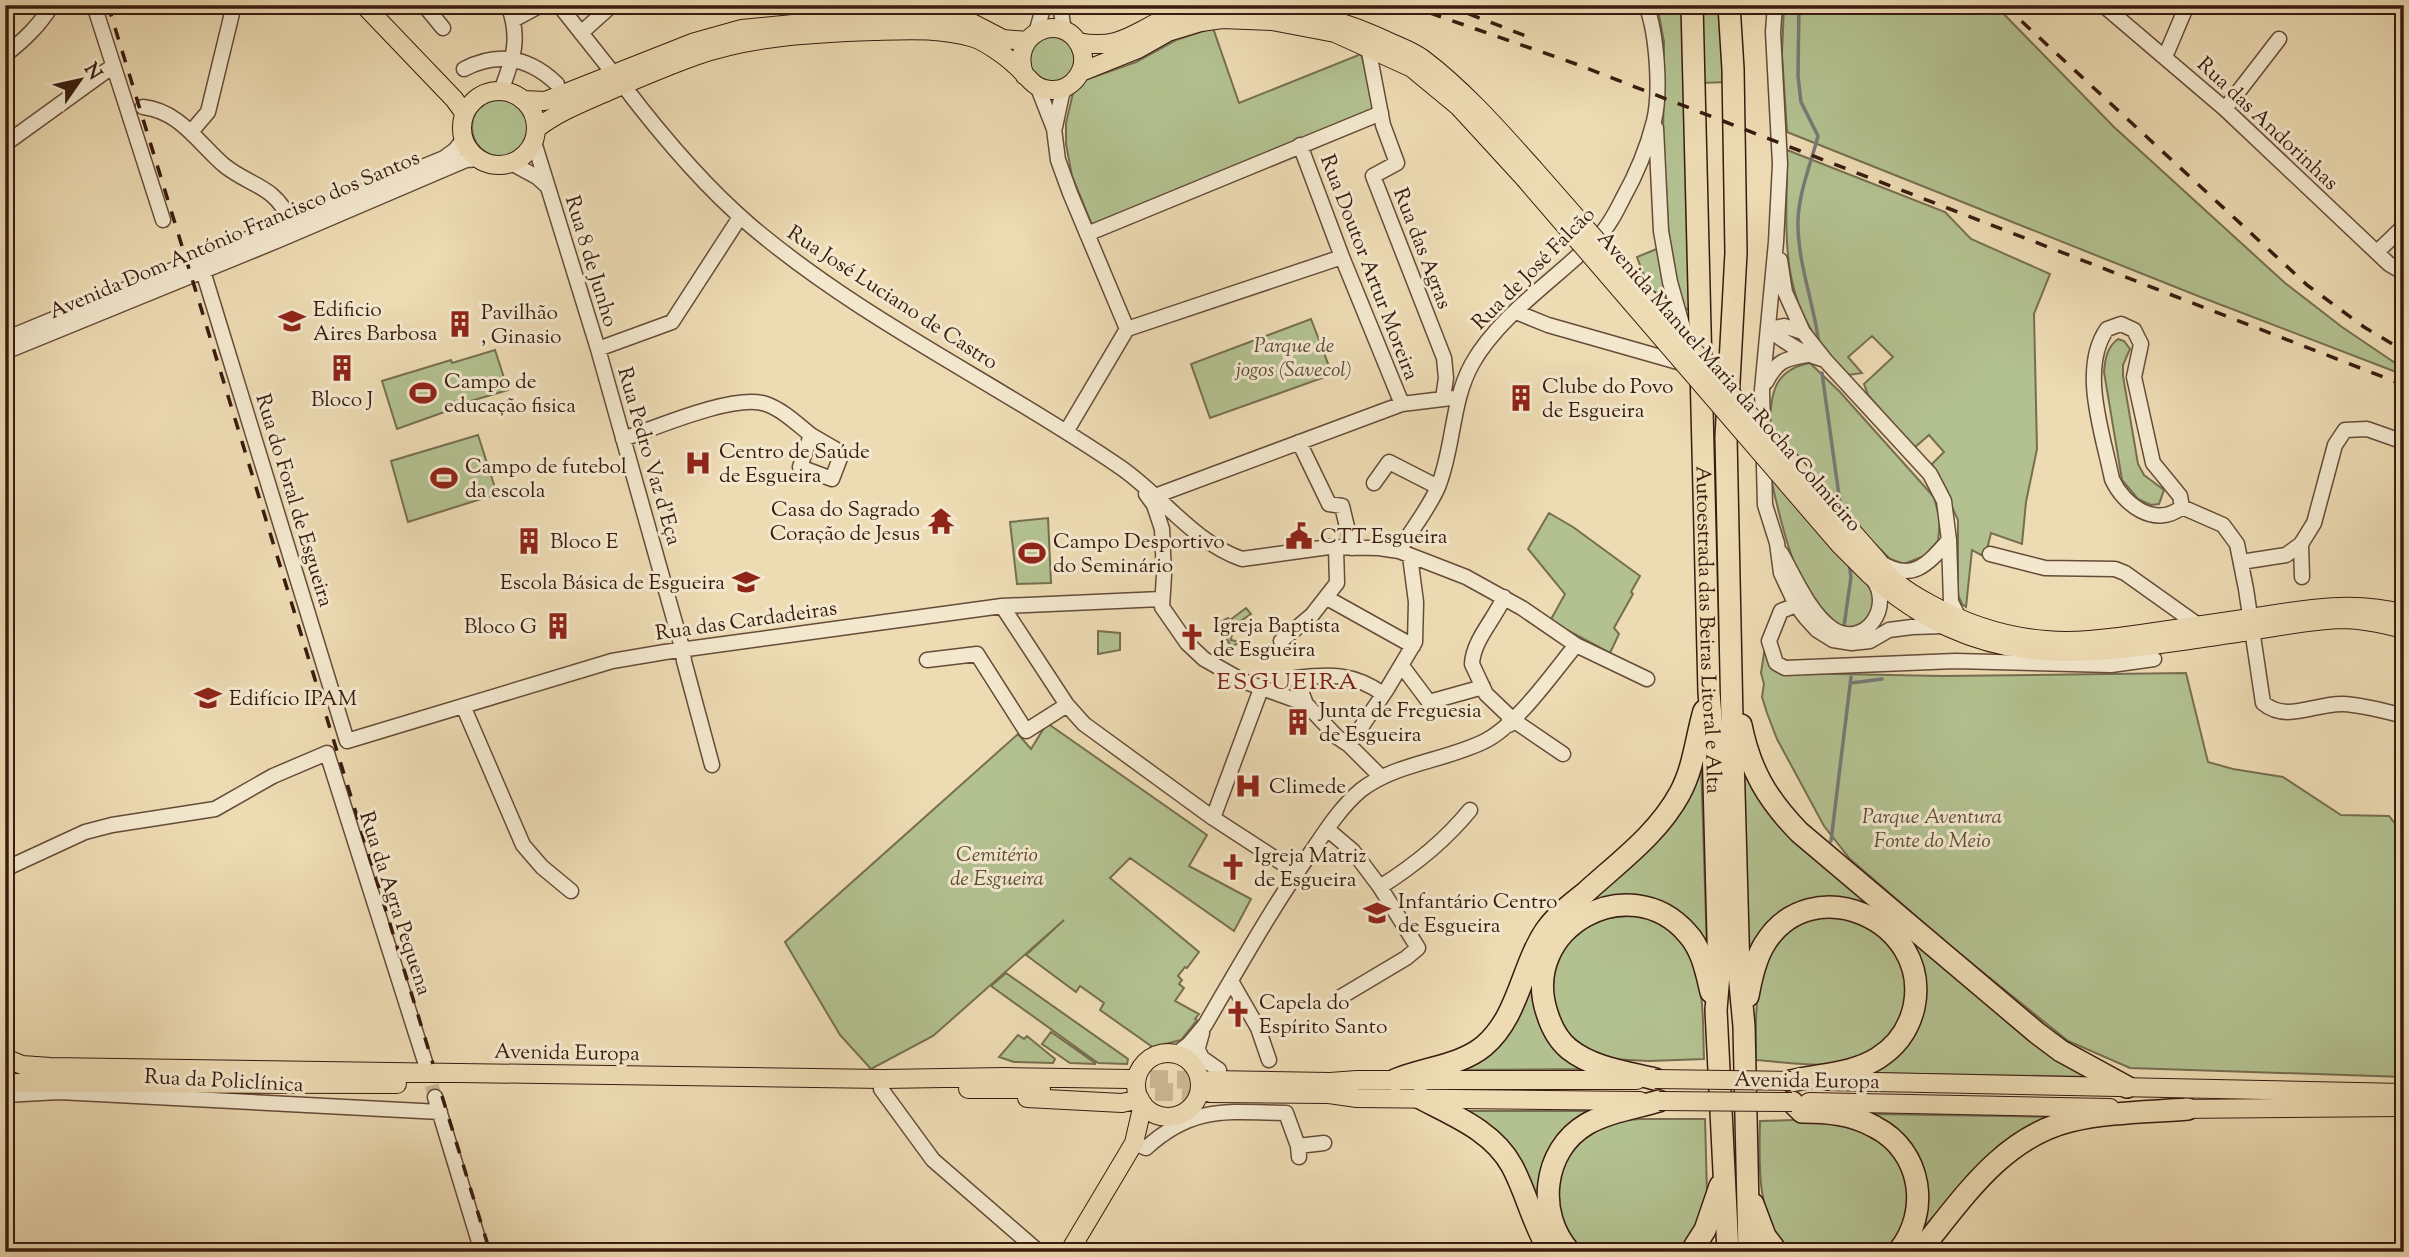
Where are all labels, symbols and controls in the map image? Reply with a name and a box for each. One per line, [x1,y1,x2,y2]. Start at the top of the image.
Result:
north arrow [46,46,116,116]
street label: Rua das Andorinhas [2189,51,2344,198]
text: N [77,58,107,86]
street label: Avenida Dom António Francisco dos Santos [45,144,425,328]
street label: Rua Doutor Artur Moreira [1311,150,1425,385]
street label: Rua das Agras [1384,184,1458,314]
street label: Rua 8 de Junho [556,192,624,331]
street label: Rua de José Falcão [1466,201,1603,338]
street label: Rua José Luciano de Castro [781,219,1003,378]
street label: Avenida Manuel Maria da Rocha Colmieiro [1589,225,1868,539]
place label: Edificio Aires Barbosa [313,296,438,350]
place label: Pavilhão , Ginasio [481,299,562,353]
school or university icon: Edificio Aires Barbosa [277,306,307,336]
building icon: Pavilhão , Ginasio [445,309,475,339]
park label: Parque de jogos (Savecol) [1234,332,1352,386]
building icon: Bloco J [327,353,357,383]
street label: Rua Pedro Vaz d'Eça [608,364,688,549]
place label: Campo de educação fisica [444,368,576,422]
place label: Clube do Povo de Esgueira [1542,373,1674,427]
sports icon: Campo de educação fisica [408,378,438,408]
building icon: Clube do Povo de Esgueira [1506,383,1536,413]
place label: Bloco J [311,386,373,416]
street label: Rua do Foral de Esgueira [246,390,340,611]
place label: Centro de Saúde de Esgueira [719,438,870,492]
hospital icon: Centro de Saúde de Esgueira [683,448,713,478]
place label: Campo de futebol da escola [465,453,627,507]
sports icon: Campo de futebol da escola [429,463,459,493]
street label: Autoestrada das Beiras Litoral e Alta [1686,465,1727,794]
place label: Casa do Sagrado Coração de Jesus [770,496,920,550]
temple icon: Casa do Sagrado Coração de Jesus [926,506,956,536]
public building icon: CTT Esgueira [1284,521,1314,551]
place label: CTT Esgueira [1320,523,1448,553]
building icon: Bloco E [514,526,544,556]
place label: Bloco E [550,528,619,558]
place label: Campo Desportivo do Seminário [1053,528,1225,582]
sports icon: Campo Desportivo do Seminário [1017,538,1047,568]
school or university icon: Escola Básica de Esgueira [731,567,761,597]
place label: Escola Básica de Esgueira [500,569,725,599]
street label: Rua das Cardadeiras [653,594,839,650]
building icon: Bloco G [543,611,573,641]
place label: Igreja Baptista de Esgueira [1213,612,1340,666]
place label: Bloco G [464,613,537,643]
church icon: Igreja Baptista de Esgueira [1177,622,1207,652]
district label: ESGUEIRA [1216,666,1360,700]
school or university icon: Edifício IPAM [193,683,223,713]
place label: Edifício IPAM [229,685,357,715]
place label: Junta de Freguesia de Esgueira [1318,697,1482,751]
building icon: Junta de Freguesia de Esgueira [1283,707,1313,737]
hospital icon: Climede [1233,771,1263,801]
place label: Climede [1269,773,1346,803]
park label: Parque Aventura Fonte do Meio [1862,803,2002,857]
street label: Rua da Agra Pequena [350,808,438,1000]
park label: Cemitério de Esgueira [950,841,1044,895]
place label: Igreja Matriz de Esgueira [1254,842,1366,896]
church icon: Igreja Matriz de Esgueira [1218,852,1248,882]
place label: Infantário Centro de Esgueira [1398,888,1558,942]
school or university icon: Infantário Centro de Esgueira [1362,898,1392,928]
place label: Capela do Espírito Santo [1259,989,1387,1043]
church icon: Capela do Espírito Santo [1223,999,1253,1029]
street label: Avenida Europa [494,1038,640,1070]
street label: Rua da Policlínica [144,1063,305,1101]
street label: Avenida Europa [1734,1066,1880,1098]

